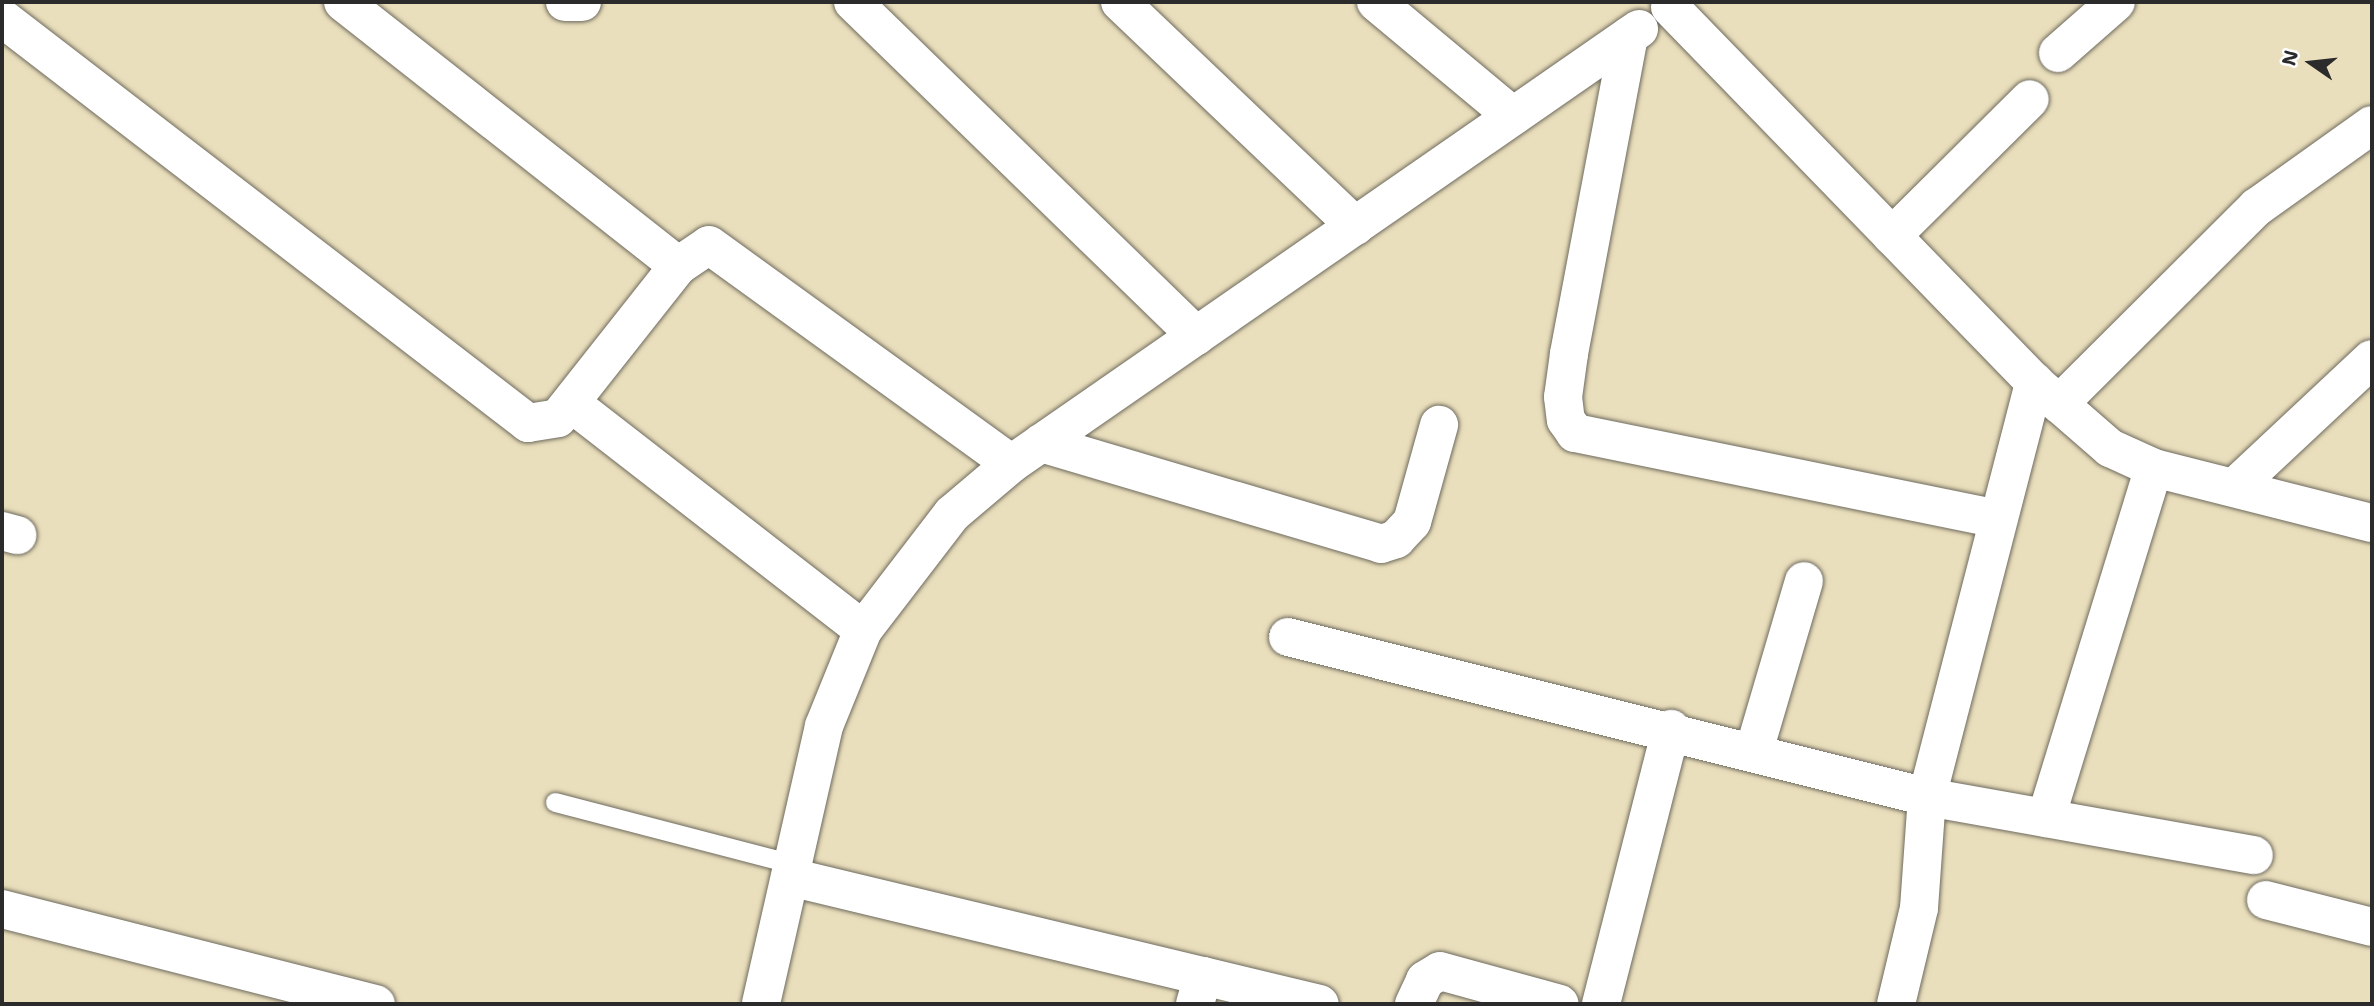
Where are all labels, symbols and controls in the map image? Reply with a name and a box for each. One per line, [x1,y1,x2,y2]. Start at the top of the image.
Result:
north arrow [2276,28,2346,98]
text: N [2276,47,2304,68]

